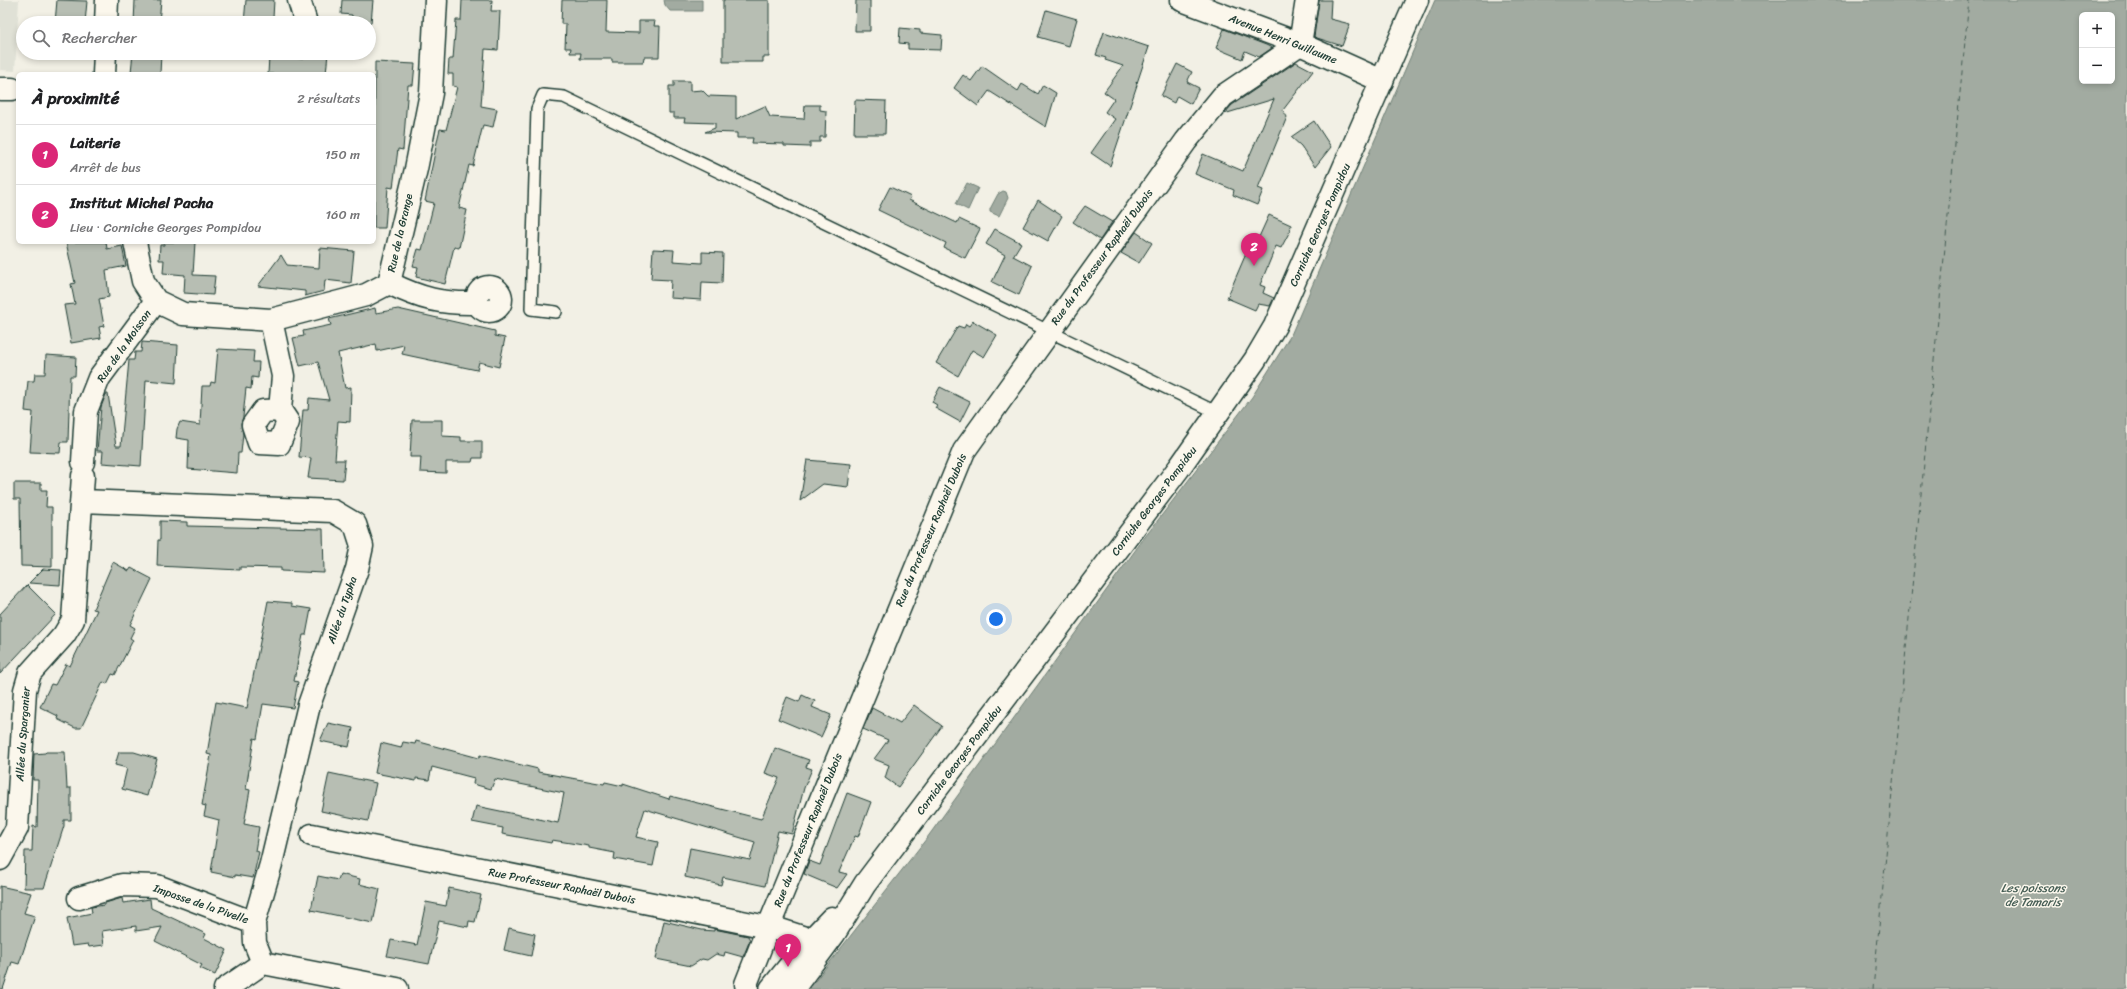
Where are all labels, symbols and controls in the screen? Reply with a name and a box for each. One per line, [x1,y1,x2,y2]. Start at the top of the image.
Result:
street label: Avenue Henri Guillaume [1225,8,1340,70]
map controls [2079,12,2115,84]
button: + [2079,12,2115,48]
search box [16,16,376,60]
text: Rechercher [62,25,137,51]
icon: search [30,27,52,49]
button: − [2079,48,2115,84]
text: À proximité [32,83,119,113]
text: 2 résultats [297,87,360,110]
text: Laiterie [70,130,120,156]
text: 1 [42,143,48,166]
text: 150 m [325,143,360,166]
text: Arrêt de bus [70,156,141,179]
street label: Corniche Georges Pompidou [1284,160,1356,290]
street label: Rue du Professeur Raphaël Dubois [1046,184,1159,329]
text: Institut Michel Pacha [70,190,213,216]
street label: Rue de la Grange [382,191,418,274]
text: 2 [41,203,49,226]
text: 160 m [325,203,360,226]
text: Lieu · Corniche Georges Pompidou [70,216,261,239]
pin: 2 [1241,233,1267,266]
street label: Rue de la Moisson [92,306,156,386]
street label: Corniche Georges Pompidou [1106,442,1202,560]
street label: Rue du Professeur Raphaël Dubois [890,450,972,610]
street label: Allée du Typha [321,573,363,647]
your location [986,609,1006,629]
street label: Allée du Sparganier [10,685,36,783]
street label: Corniche Georges Pompidou [911,701,1007,819]
street label: Rue du Professeur Raphaël Dubois [768,749,848,910]
street label: Rue Professeur Raphaël Dubois [487,862,638,910]
water label: Les poissons de Tamaris [2001,877,2067,913]
street label: Impasse de la Pivelle [150,878,252,929]
pin: 1 [775,934,801,967]

